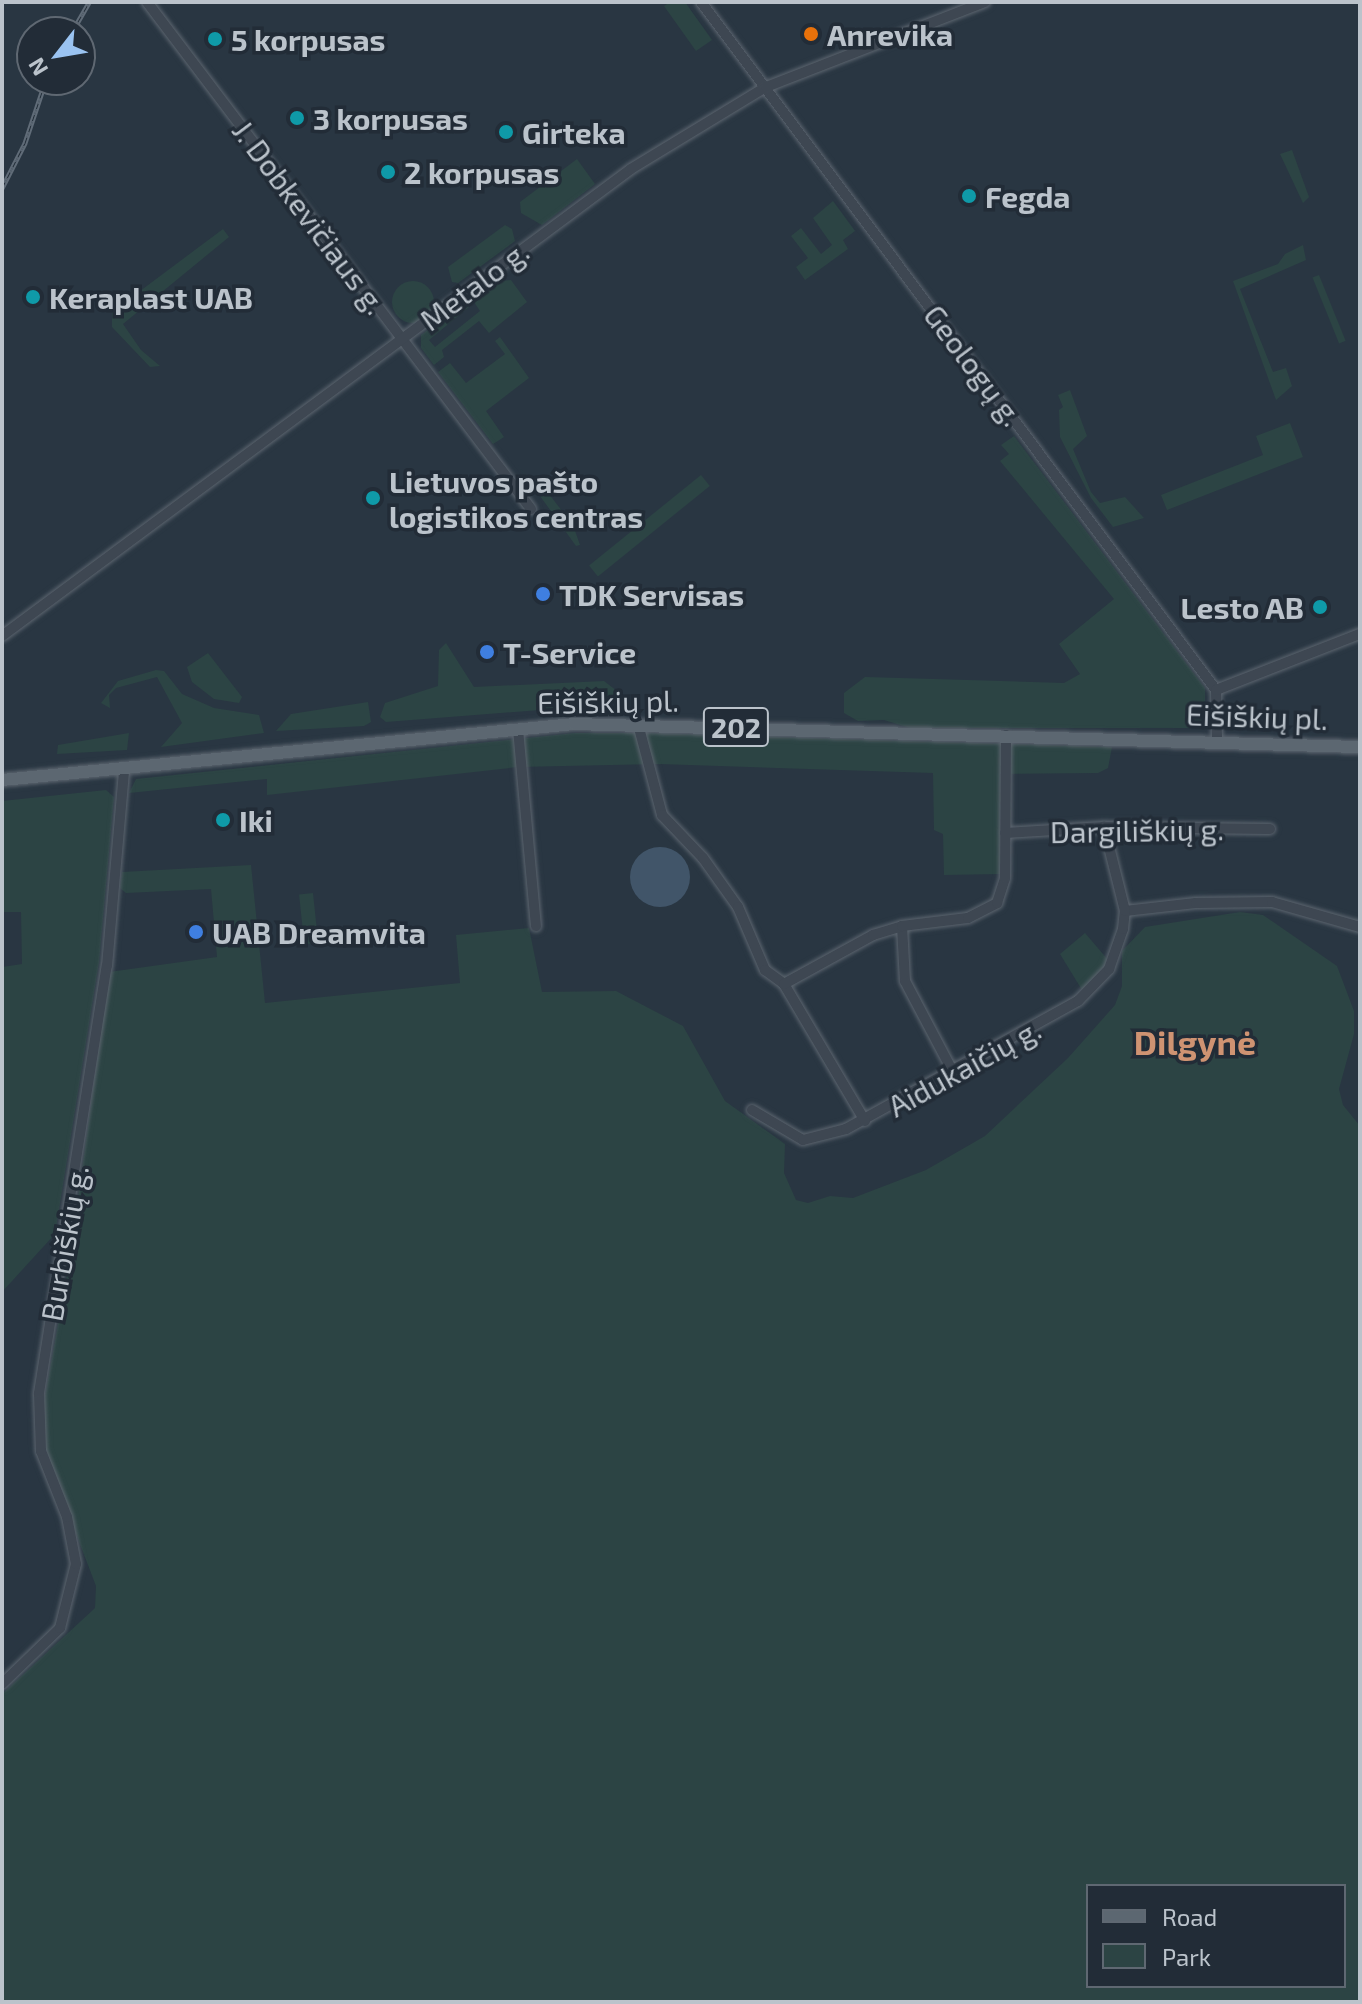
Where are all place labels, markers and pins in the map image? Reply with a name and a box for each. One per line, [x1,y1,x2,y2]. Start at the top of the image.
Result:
place label: Anrevika [827,16,953,52]
place label: 5 korpusas [231,21,386,57]
marker: Anrevika [802,25,820,43]
marker: 5 korpusas [206,30,224,48]
place label: 3 korpusas [313,100,468,136]
marker: 3 korpusas [288,109,306,127]
place label: Girteka [522,114,626,150]
marker: Girteka [497,123,515,141]
place label: 2 korpusas [404,154,559,190]
marker: 2 korpusas [379,163,397,181]
place label: Fegda [985,178,1070,214]
marker: Fegda [960,187,978,205]
place label: Keraplast UAB [49,279,253,315]
marker: Keraplast UAB [24,288,42,306]
place label: Lietuvos pašto logistikos centras [389,463,643,534]
marker: Lietuvos pašto logistikos centras [364,489,382,507]
place label: TDK Servisas [559,576,745,612]
marker: TDK Servisas [534,585,552,603]
place label: Lesto AB [1180,589,1304,625]
marker: Lesto AB [1311,598,1329,616]
place label: T-Service [503,634,636,670]
marker: T-Service [478,643,496,661]
place label: Iki [239,802,273,838]
marker: Iki [214,811,232,829]
place label: UAB Dreamvita [212,914,426,950]
marker: UAB Dreamvita [187,923,205,941]

